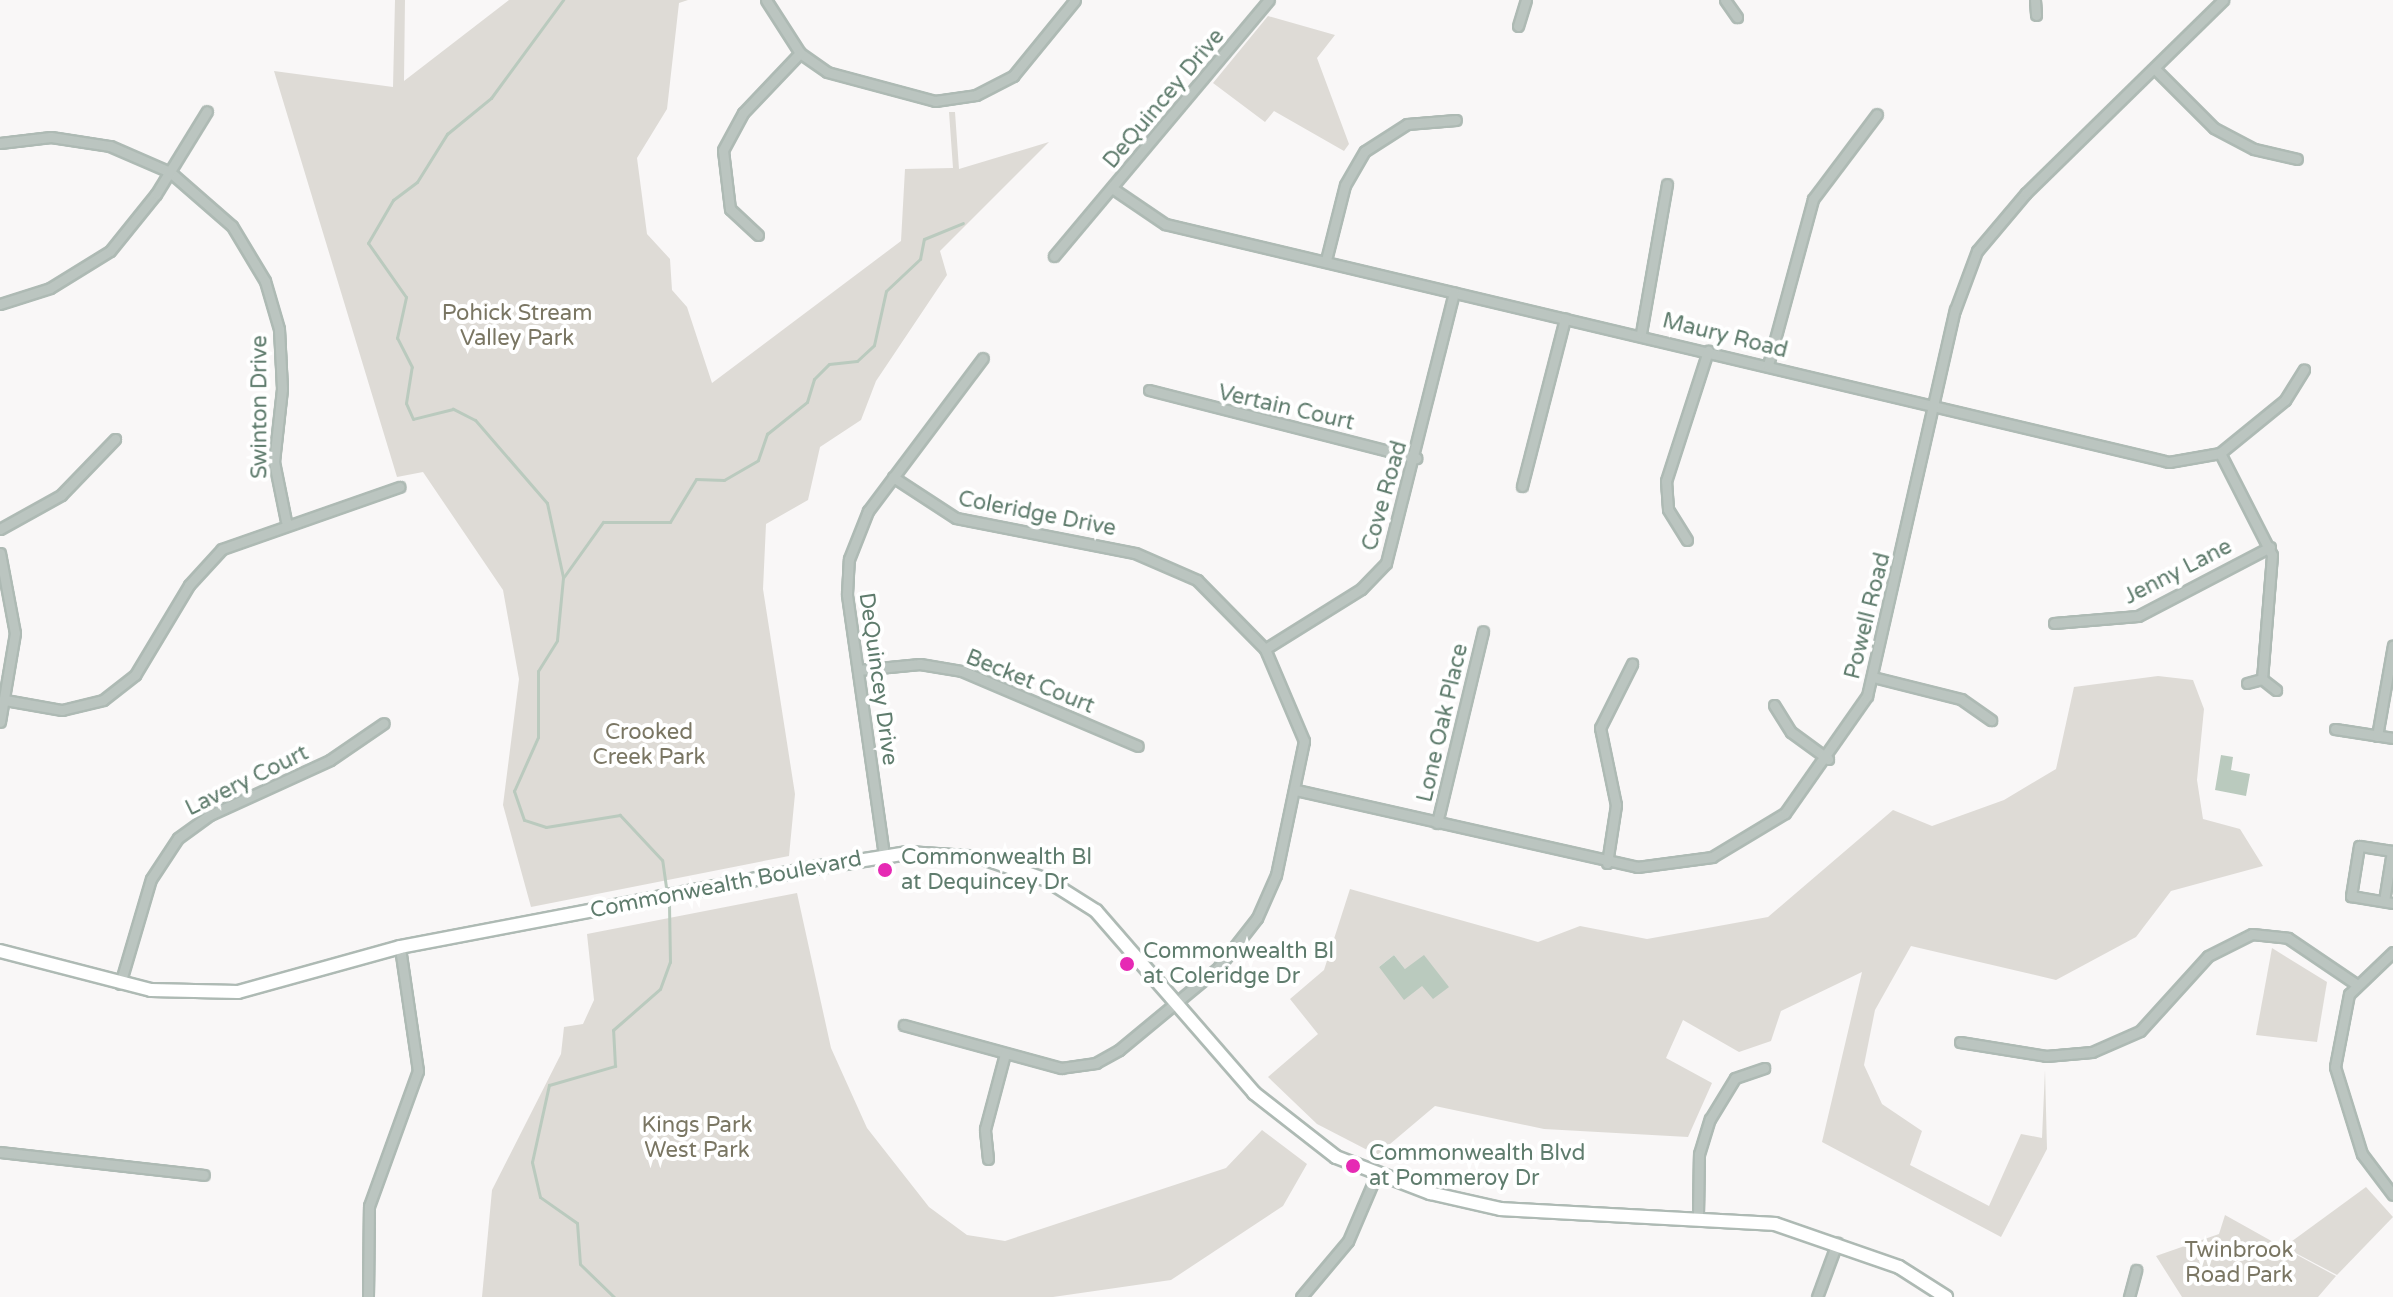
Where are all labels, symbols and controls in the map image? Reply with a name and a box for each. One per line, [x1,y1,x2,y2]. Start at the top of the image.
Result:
street label: DeQuincey Drive [1098,24,1230,174]
park label: Pohick Stream Valley Park [442,300,592,352]
street label: Maury Road [1660,308,1790,364]
street label: Swinton Drive [247,335,273,479]
street label: Vertain Court [1215,380,1357,436]
street label: Cove Road [1357,438,1413,554]
street label: Coleridge Drive [956,486,1118,542]
street label: Jenny Lane [2120,534,2236,610]
street label: Powell Road [1840,550,1896,682]
street label: DeQuincey Drive [853,591,903,767]
street label: Lone Oak Place [1412,641,1474,805]
street label: Becket Court [962,644,1098,720]
park label: Crooked Creek Park [593,719,705,770]
street label: Lavery Court [181,740,313,822]
place label: Commonwealth Bl at Dequincey Dr [901,844,1092,896]
street label: Commonwealth Boulevard [588,846,864,924]
marker: Commonwealth Bl at Dequincey Dr [876,861,894,879]
place label: Commonwealth Bl at Coleridge Dr [1143,938,1334,990]
marker: Commonwealth Bl at Coleridge Dr [1118,955,1136,973]
park label: Kings Park West Park [642,1112,752,1164]
place label: Commonwealth Blvd at Pommeroy Dr [1369,1140,1585,1192]
marker: Commonwealth Blvd at Pommeroy Dr [1344,1157,1362,1175]
park label: Twinbrook Road Park [2185,1237,2293,1288]

